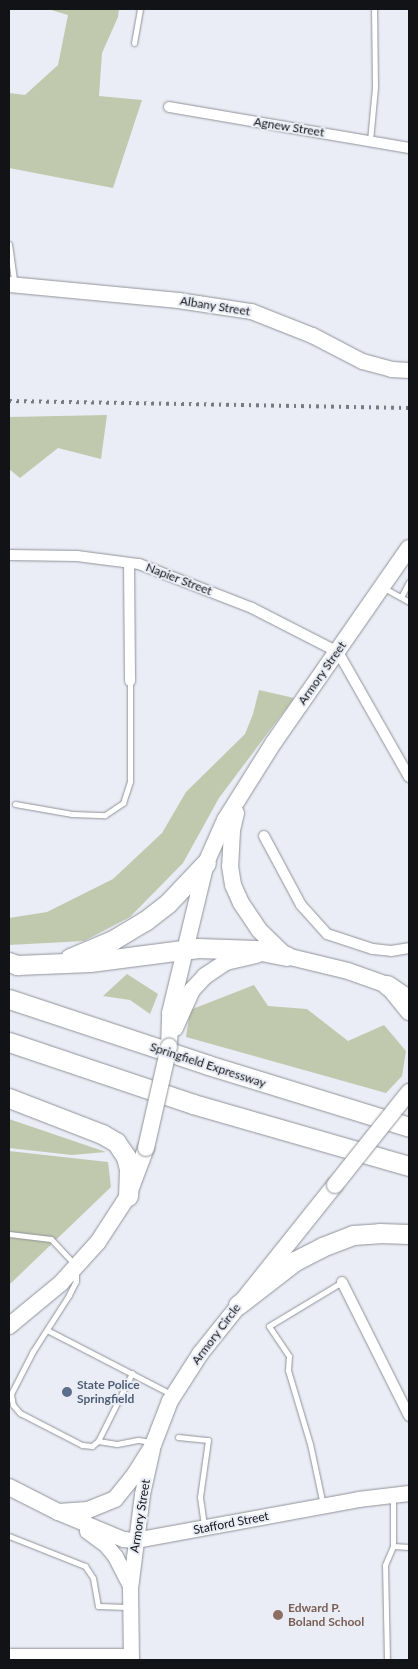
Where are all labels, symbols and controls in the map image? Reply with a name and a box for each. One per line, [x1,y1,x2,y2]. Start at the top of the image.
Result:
street label: Agnew Street [253,114,325,140]
street label: Albany Street [179,293,251,319]
street label: Napier Street [144,560,214,598]
street label: Armory Street [295,638,349,708]
street label: Springfield Expressway [148,1039,268,1091]
street label: Armory Circle [188,1301,244,1367]
place label: State Police Springfield [77,1378,140,1406]
marker: State Police Springfield [61,1386,73,1398]
street label: Armory Street [127,1478,153,1554]
street label: Stafford Street [192,1509,270,1537]
place label: Edward P. Boland School [288,1601,364,1629]
marker: Edward P. Boland School [272,1609,284,1621]

